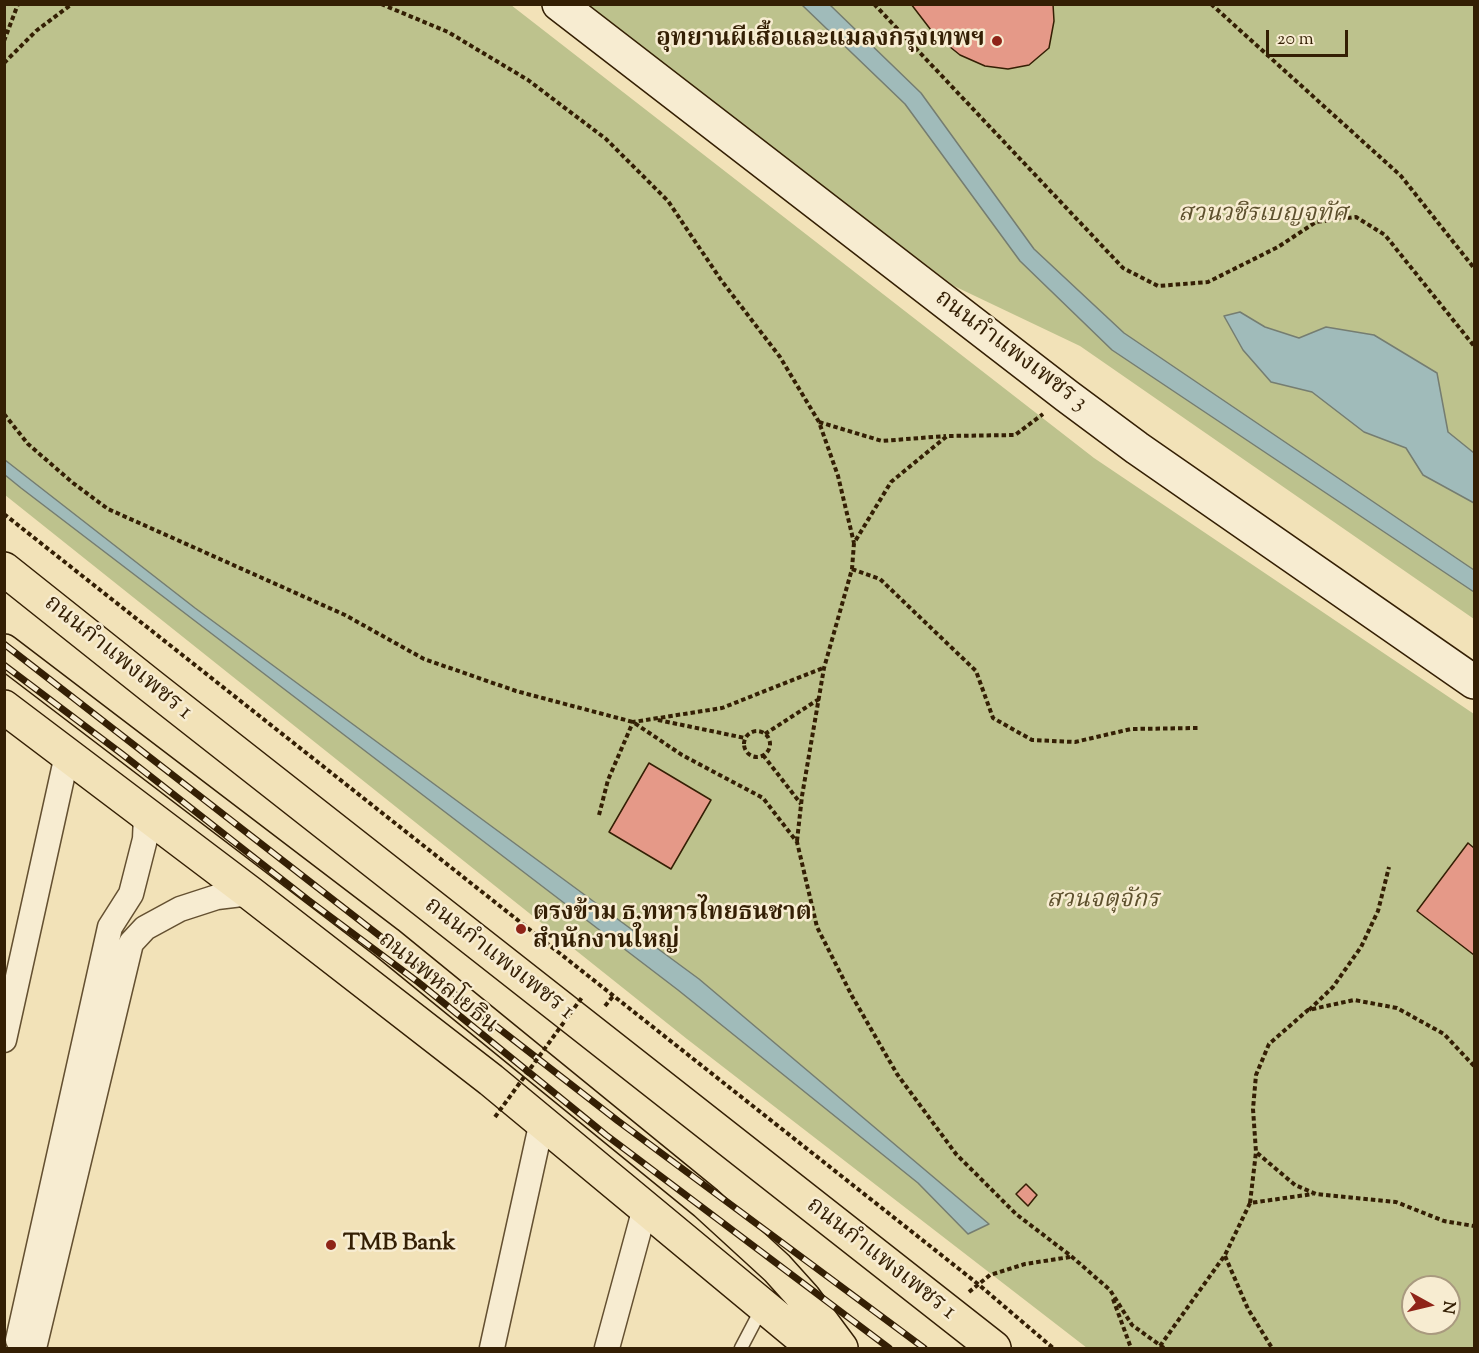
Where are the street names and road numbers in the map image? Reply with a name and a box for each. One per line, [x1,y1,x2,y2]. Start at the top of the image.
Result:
street label: ถนนกำแพงเพชร 3 [928,285,1092,419]
street label: ถนนกำแพงเพชร 1 [37,590,197,728]
street label: ถนนกำแพงเพชร 1 [417,893,579,1027]
street label: ถนนพหลโยธิน [371,927,503,1041]
street label: ถนนกำแพงเพชร 1 [799,1193,961,1327]

